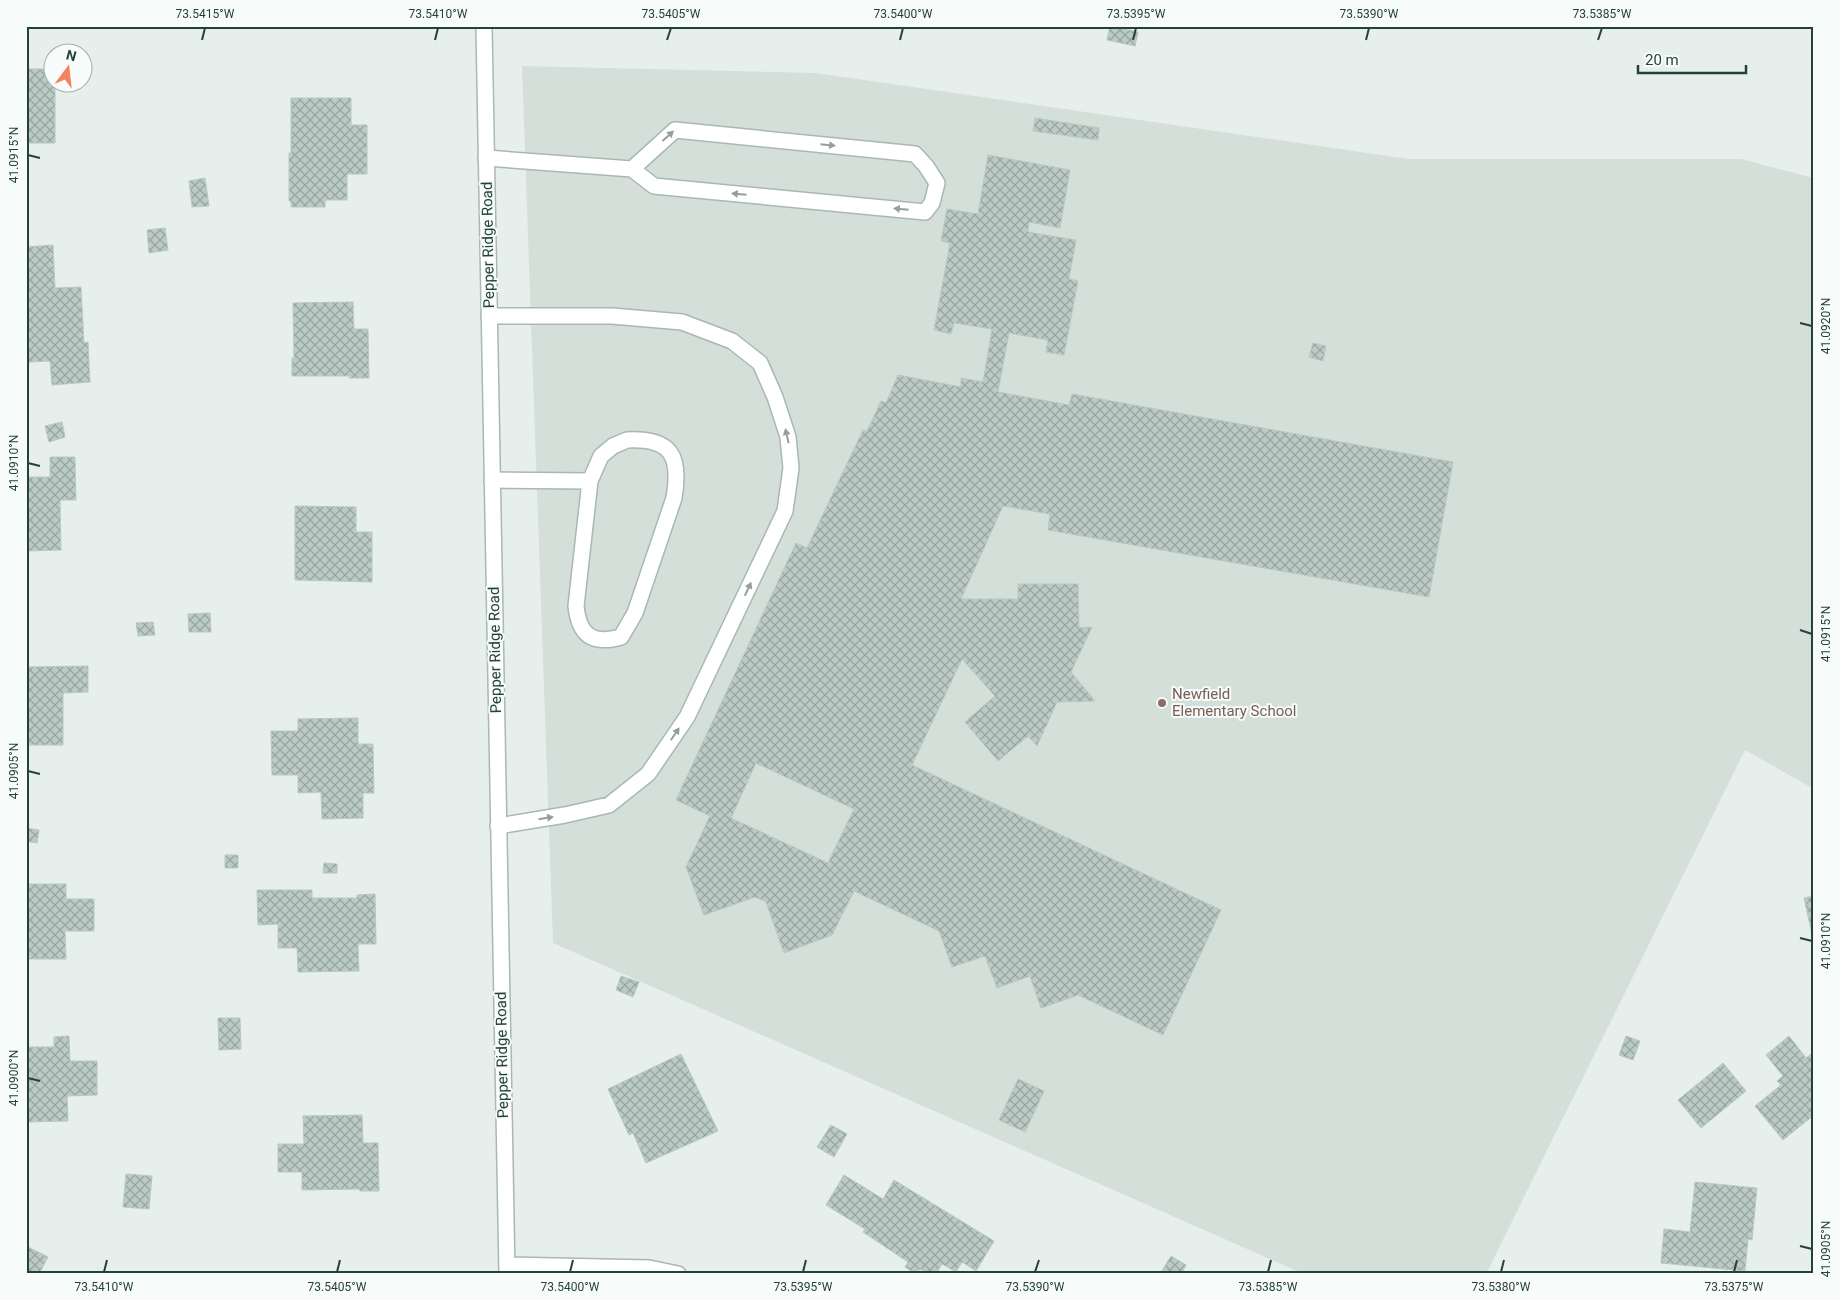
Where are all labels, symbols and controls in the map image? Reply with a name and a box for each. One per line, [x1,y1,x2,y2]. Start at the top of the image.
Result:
text: 73.5415°W [176,7,235,21]
text: 73.5410°W [409,7,468,21]
text: 73.5405°W [642,7,701,21]
text: 73.5400°W [874,7,933,21]
text: 73.5395°W [1107,7,1166,21]
text: 73.5390°W [1340,7,1399,21]
text: 73.5385°W [1573,7,1632,21]
north arrow [42,42,92,92]
scale bar [1638,42,1745,74]
text: N [65,46,78,64]
text: 20 m [1645,51,1679,69]
text: 41.0915°N [7,127,21,183]
one-way arrow [662,130,674,142]
one-way arrow [820,142,836,150]
street label: Pepper Ridge Road [478,181,498,309]
one-way arrow [730,190,746,198]
one-way arrow [892,205,908,213]
text: 41.0920°N [1819,298,1833,354]
one-way arrow [783,428,791,443]
text: 41.0910°N [7,435,21,491]
one-way arrow [744,582,752,596]
street label: Pepper Ridge Road [485,586,505,714]
text: 41.0915°N [1819,606,1833,662]
place label: Newfield Elementary School [1172,685,1296,720]
marker: Newfield Elementary School [1156,697,1168,709]
one-way arrow [670,727,680,741]
text: 41.0905°N [7,743,21,799]
one-way arrow [538,814,554,822]
text: 41.0910°N [1819,913,1833,969]
street label: Pepper Ridge Road [492,991,512,1119]
text: 41.0900°N [7,1050,21,1106]
text: 41.0905°N [1819,1221,1833,1277]
text: 73.5410°W [75,1280,134,1294]
text: 73.5405°W [308,1280,367,1294]
text: 73.5400°W [541,1280,600,1294]
text: 73.5395°W [774,1280,833,1294]
text: 73.5390°W [1006,1280,1065,1294]
text: 73.5385°W [1239,1280,1298,1294]
text: 73.5380°W [1472,1280,1531,1294]
text: 73.5375°W [1705,1280,1764,1294]

